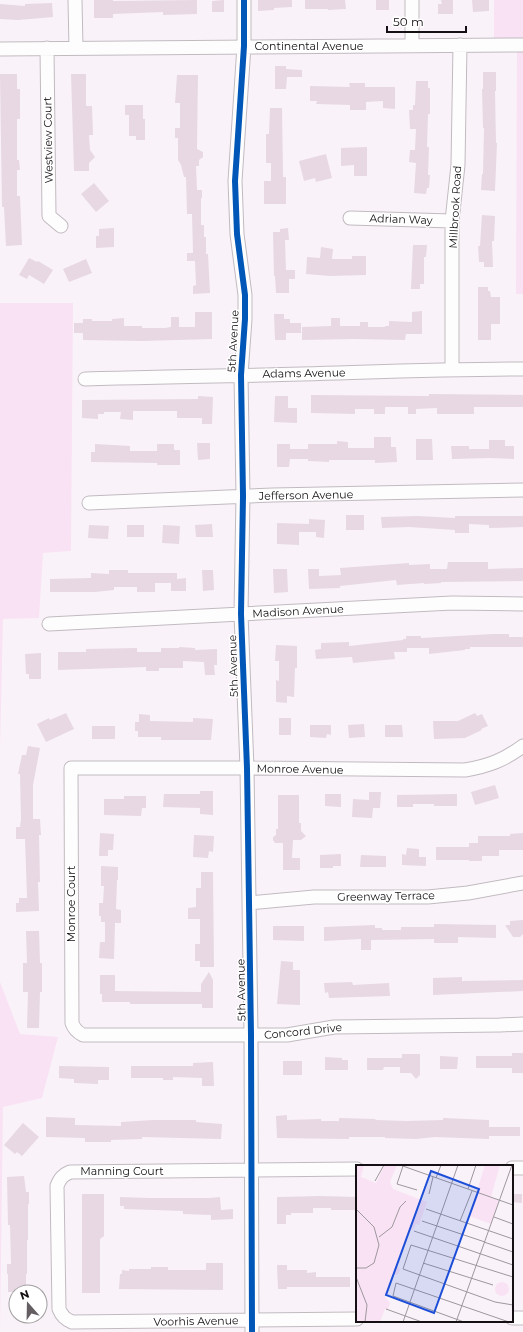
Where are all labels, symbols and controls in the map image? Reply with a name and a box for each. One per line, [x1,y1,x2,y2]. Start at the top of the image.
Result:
scale bar [387,8,466,34]
text: 50 m [393,14,424,29]
street label: Continental Avenue [255,39,364,53]
street label: Westview Court [40,96,56,184]
street label: Millbrook Road [446,165,464,249]
street label: Adrian Way [369,211,433,227]
street label: 5th Avenue [224,309,242,373]
street label: Adams Avenue [262,365,346,381]
street label: Jefferson Avenue [258,487,354,503]
street label: Madison Avenue [252,602,344,620]
street label: 5th Avenue [225,634,241,697]
street label: Monroe Avenue [256,761,344,777]
street label: Monroe Court [64,865,78,942]
street label: Greenway Terrace [337,888,435,904]
street label: 5th Avenue [233,958,249,1021]
street label: Concord Drive [263,1020,343,1042]
street label: Manning Court [80,1164,164,1178]
inset map [356,1165,513,1322]
north arrow [8,1284,48,1324]
text: N [18,1287,31,1303]
street label: Voorhis Avenue [153,1313,239,1329]

